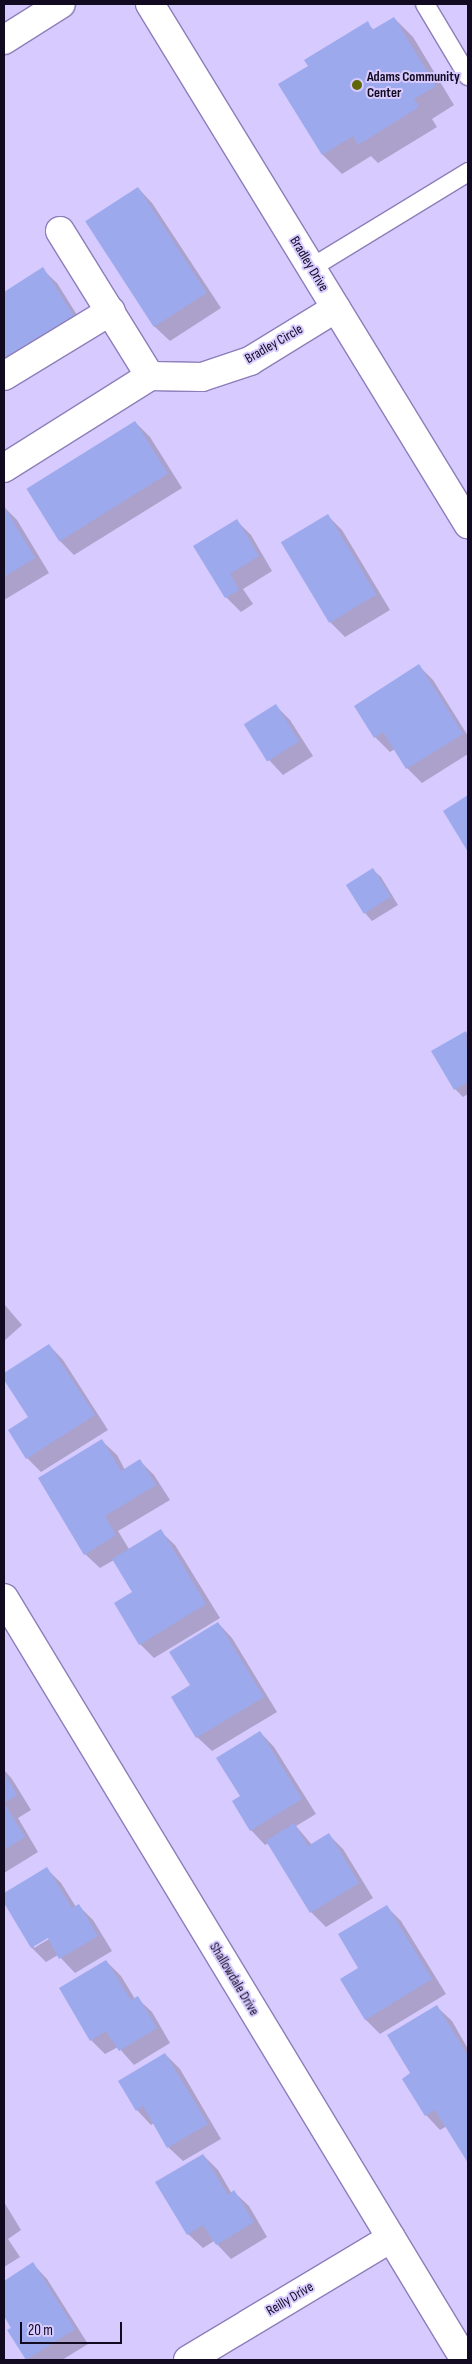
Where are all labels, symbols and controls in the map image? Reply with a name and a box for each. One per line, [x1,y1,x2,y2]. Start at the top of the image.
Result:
place label: Adams Community Center [367,69,460,102]
marker: Adams Community Center [351,79,363,91]
street label: Bradley Drive [286,233,332,295]
street label: Bradley Circle [242,321,306,367]
street label: Shallowdale Drive [206,1939,262,2019]
street label: Reilly Drive [263,2278,317,2320]
scale bar [22,2312,125,2344]
text: 20 m [28,2321,53,2340]

